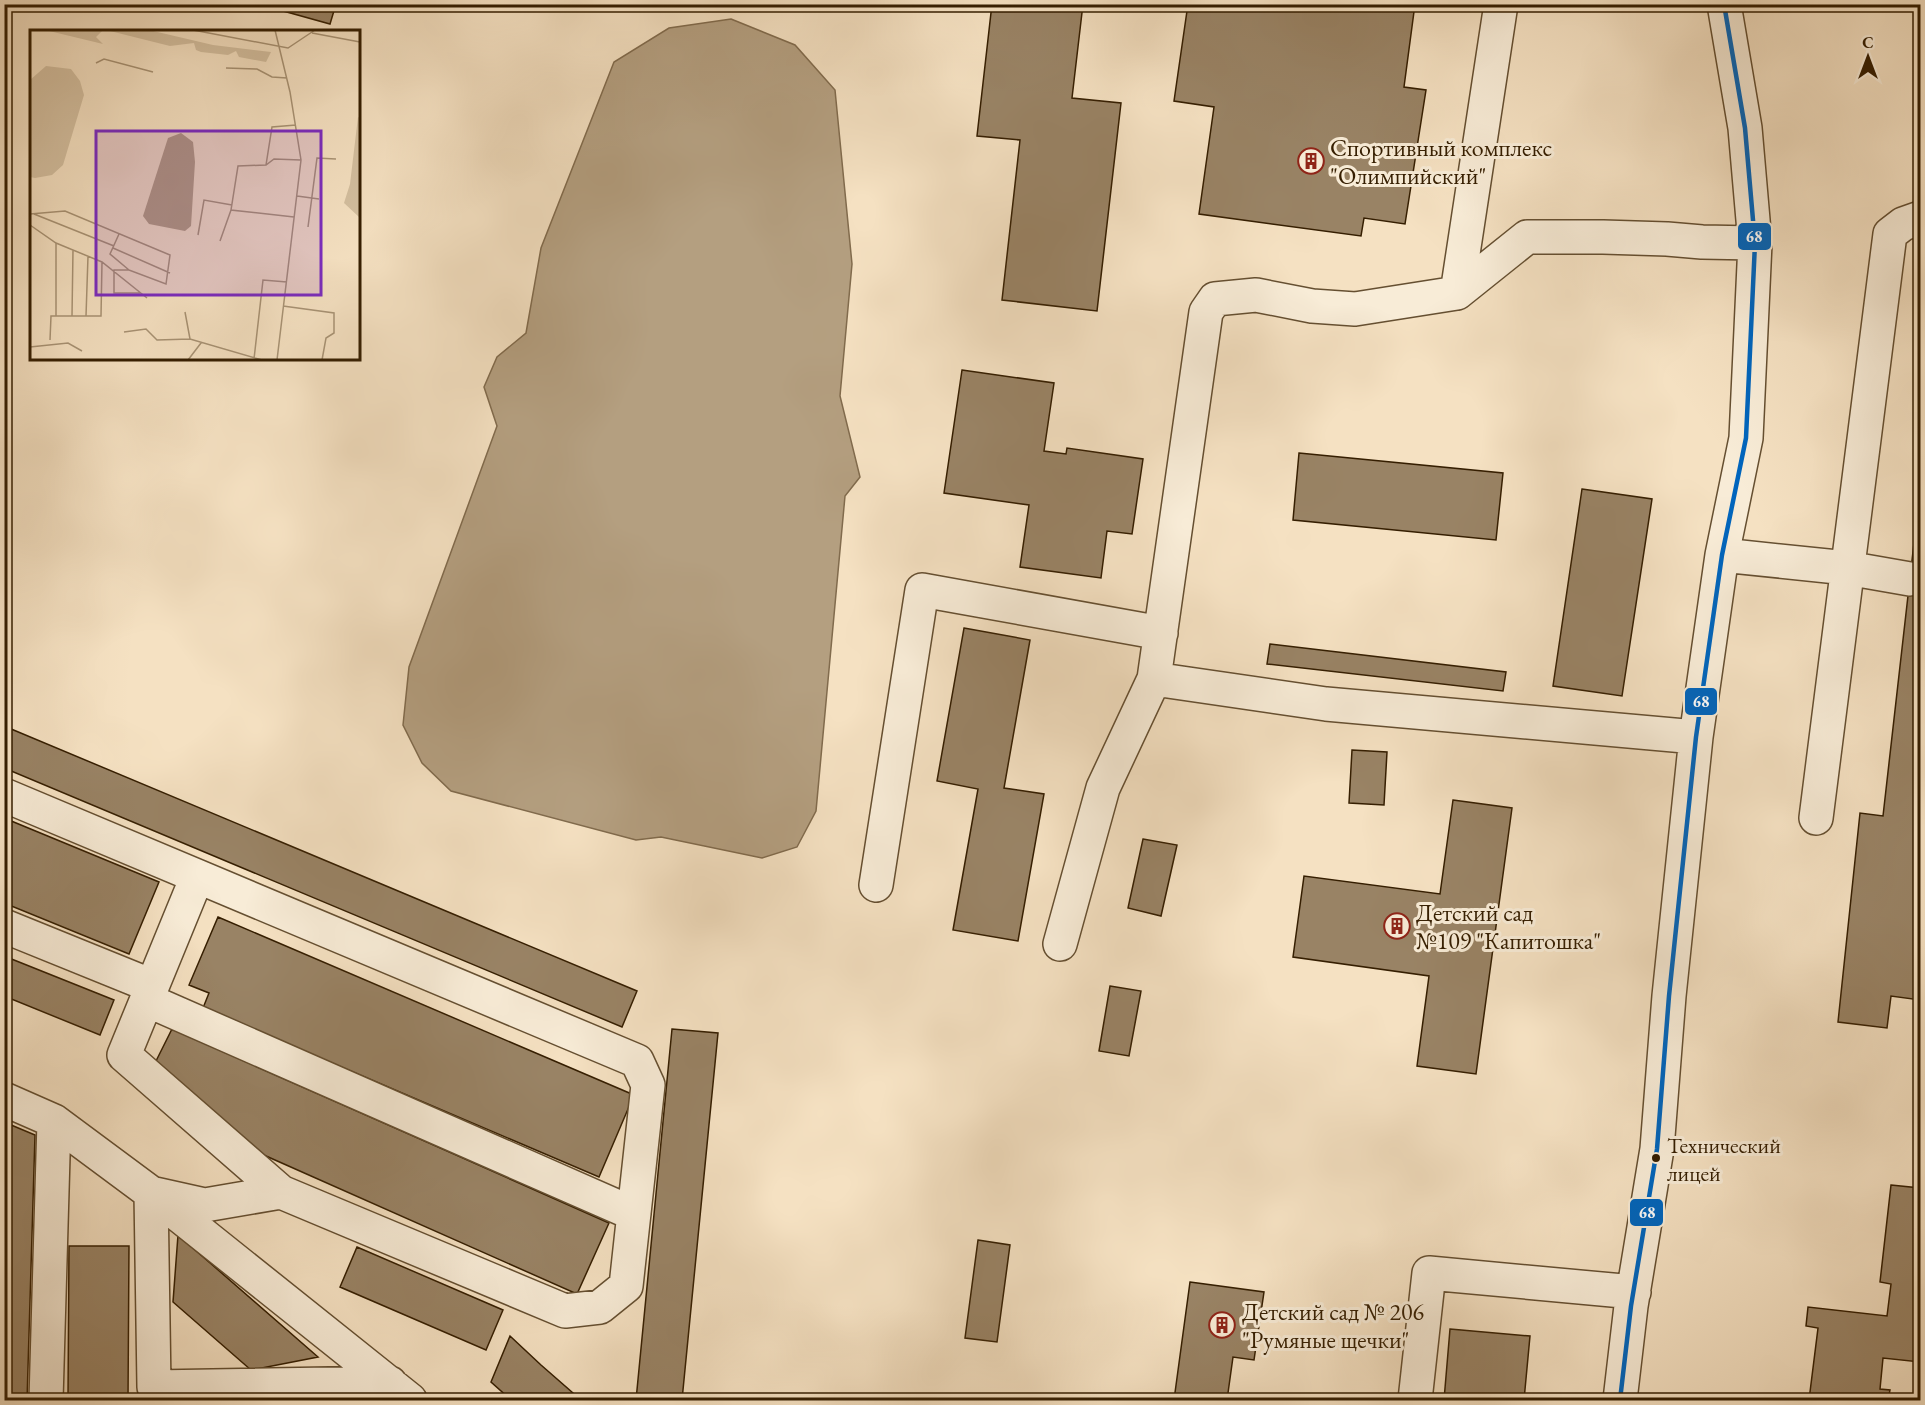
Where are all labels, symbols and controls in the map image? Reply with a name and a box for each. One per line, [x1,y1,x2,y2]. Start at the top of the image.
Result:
north arrow [1838,27,1898,87]
inset map [30,30,360,360]
text: С [1862,32,1874,53]
place label: Спортивный комплекс "Олимпийский" [1330,132,1552,191]
building icon: Спортивный комплекс "Олимпийский" [1296,146,1326,176]
line badge: 68 [1737,222,1772,251]
text: 68 [1746,226,1762,247]
line badge: 68 [1684,687,1718,716]
text: 68 [1693,691,1709,712]
place label: Детский сад №109 "Капитошка" [1416,897,1601,956]
building icon: Детский сад №109 "Капитошка" [1382,911,1412,941]
place label: Технический лицей [1667,1131,1781,1188]
marker: Технический лицей [1650,1152,1662,1164]
line badge: 68 [1629,1198,1664,1227]
text: 68 [1639,1202,1655,1223]
place label: Детский сад № 206 "Румяные щечки" [1242,1296,1424,1355]
building icon: Детский сад № 206 "Румяные щечки" [1207,1310,1237,1340]

